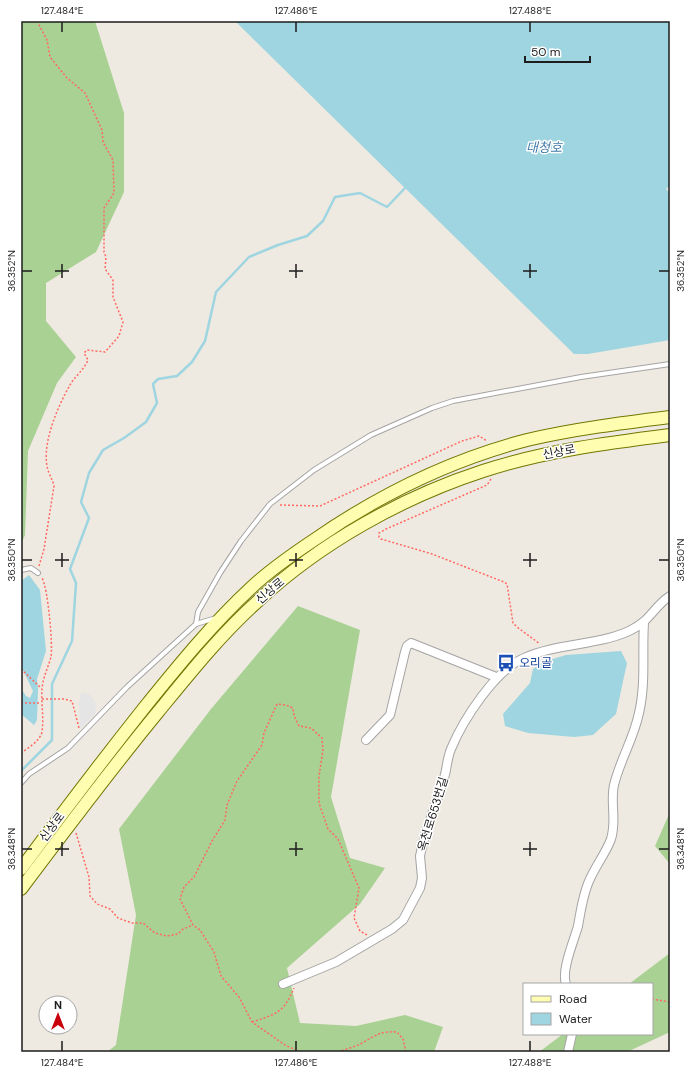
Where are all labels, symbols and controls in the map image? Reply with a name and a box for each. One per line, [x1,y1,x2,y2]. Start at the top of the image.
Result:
text: 127.484°E [41,4,84,17]
text: 127.486°E [275,4,318,17]
text: 127.488°E [509,4,552,17]
scale bar [525,38,590,64]
text: 50 m [531,44,560,60]
water label: 대청호 [526,139,563,156]
text: 36.352°N [5,250,18,292]
text: 36.352°N [674,250,687,292]
street label: 신상로 [541,441,577,463]
text: 36.350°N [5,538,18,581]
text: 36.350°N [674,538,687,581]
street label: 신상로 [252,574,288,608]
bus stop icon: 오리골 [496,653,516,673]
place label: 오리골 [519,655,552,671]
street label: 옥천로653번길 [414,775,452,853]
street label: 신상로 [36,809,68,845]
text: 36.348°N [5,828,18,870]
text: 36.348°N [674,828,687,870]
legend [523,983,653,1035]
text: Road [559,991,587,1007]
north arrow [38,995,78,1035]
text: N [54,998,62,1012]
text: Water [559,1011,593,1027]
text: 127.484°E [41,1056,84,1069]
text: 127.486°E [275,1056,318,1069]
text: 127.488°E [509,1056,552,1069]

